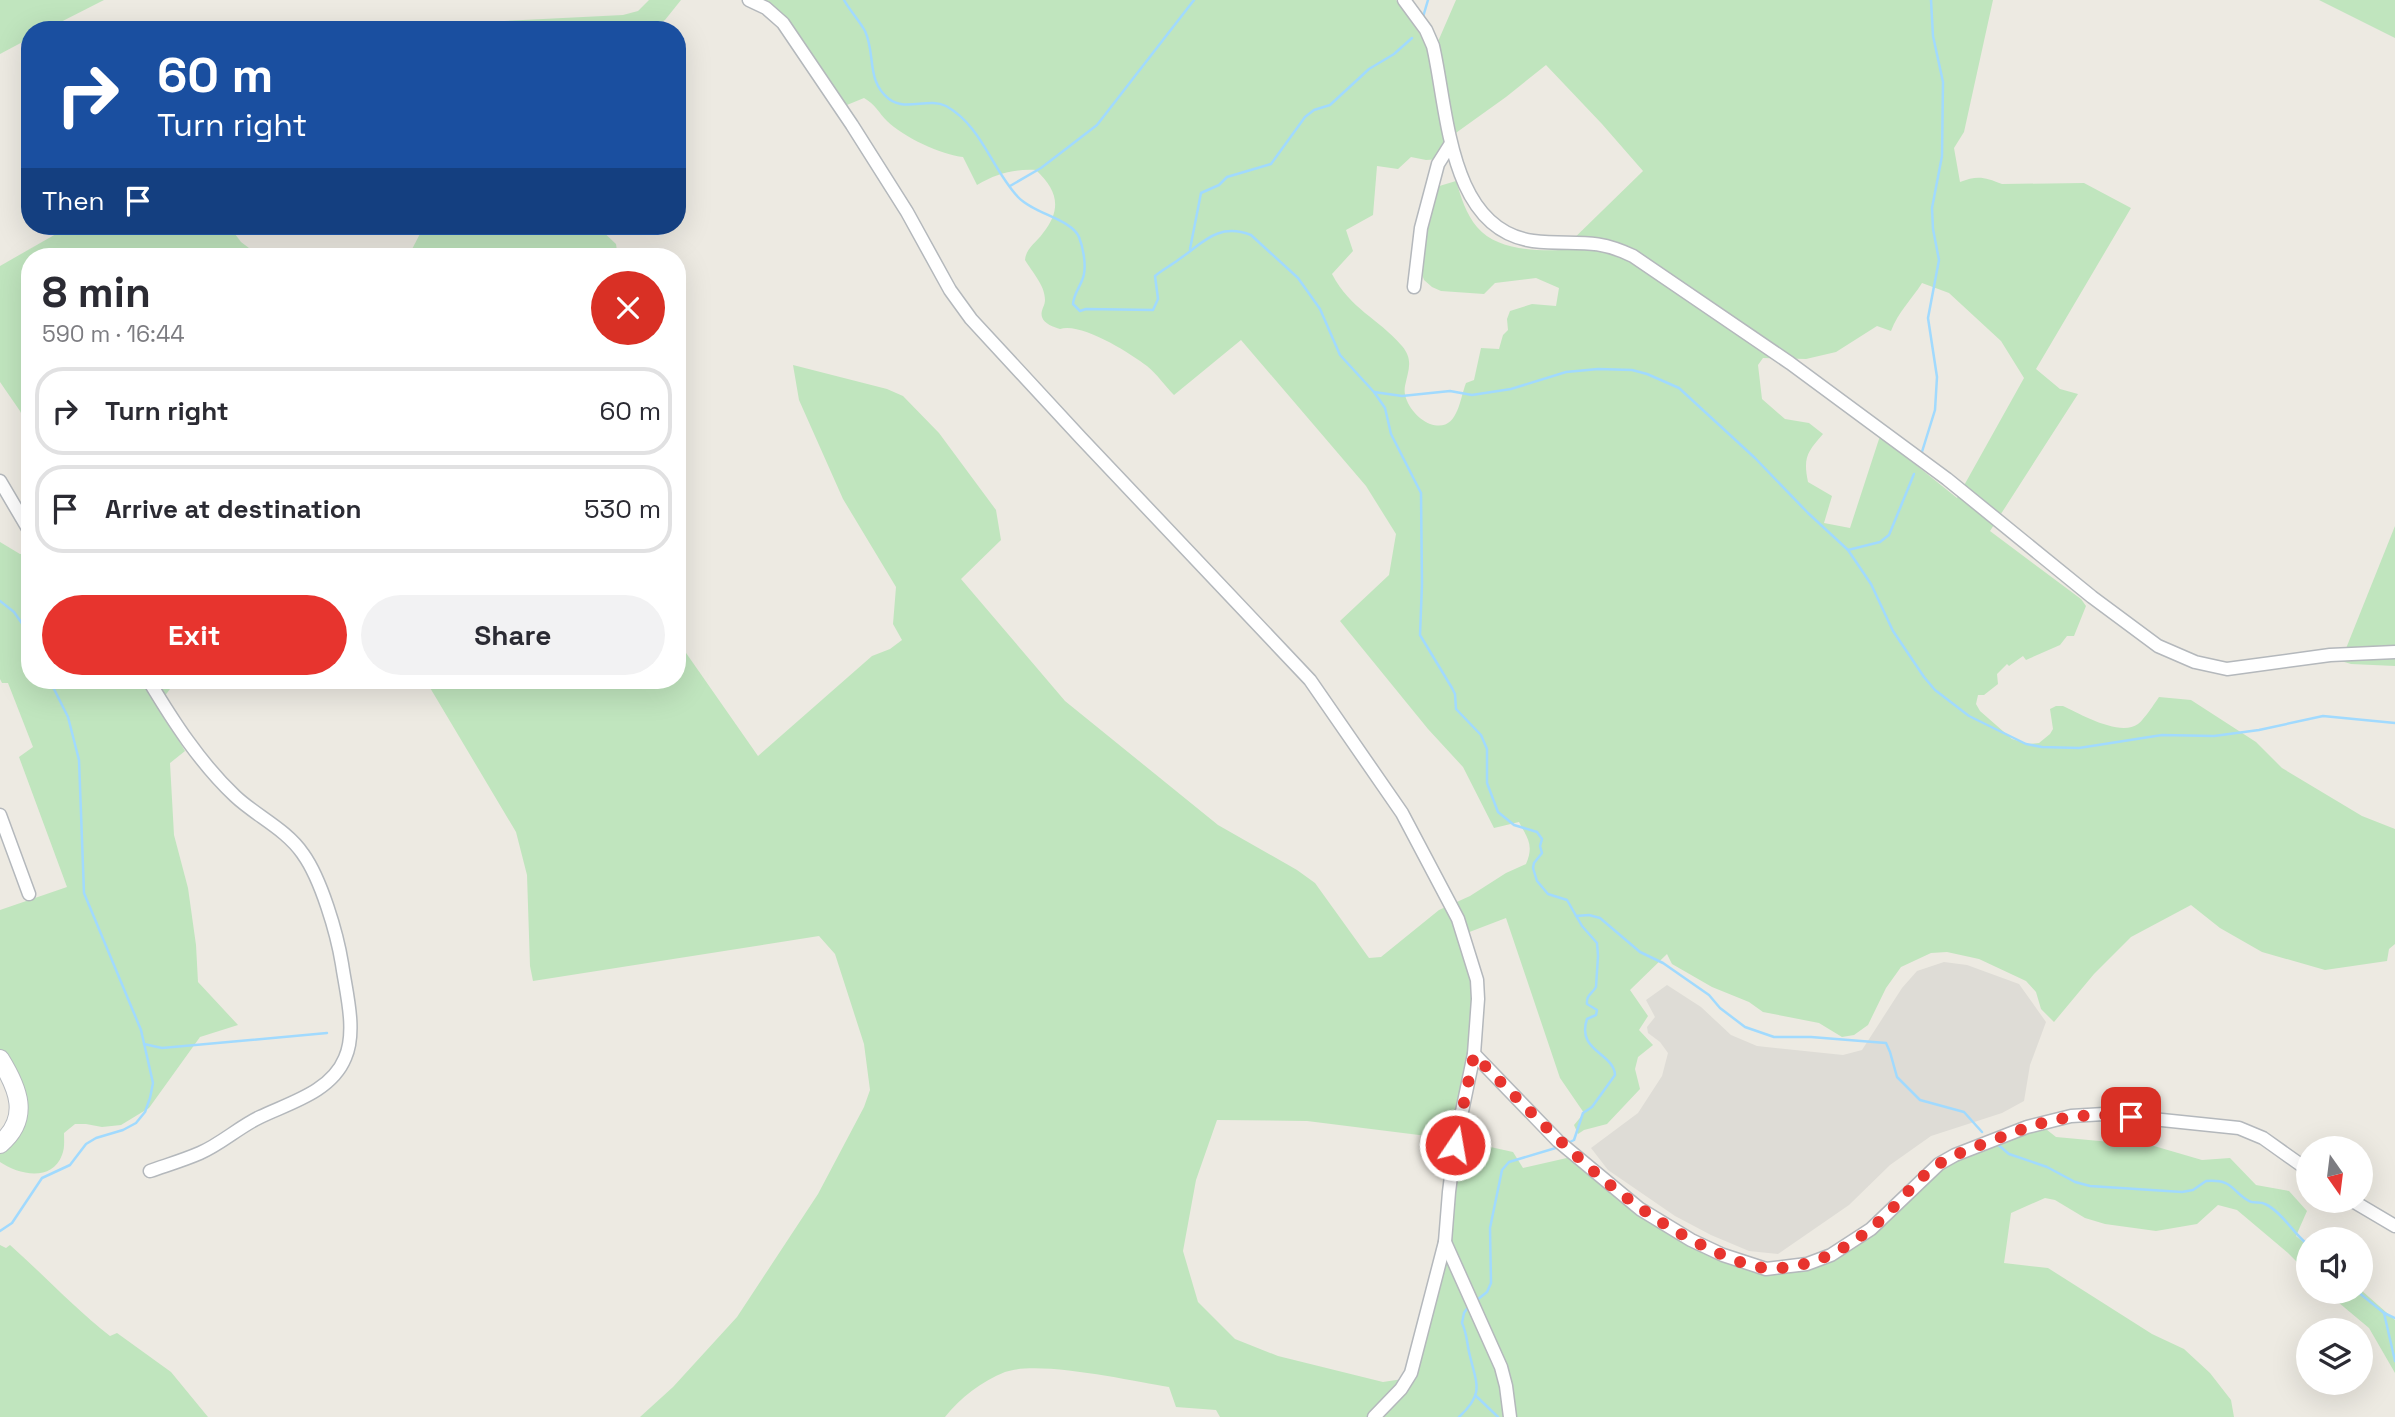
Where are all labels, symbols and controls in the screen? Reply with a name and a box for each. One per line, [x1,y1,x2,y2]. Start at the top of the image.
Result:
text: 60 m [157,44,273,106]
icon: right [42,49,133,140]
text: Turn right [157,105,307,145]
icon: arrive [119,182,157,220]
text: Then [42,184,105,218]
text: 8 min [42,266,151,319]
button: close [591,271,665,345]
text: 590 m · 16:44 [42,319,185,349]
icon: right [46,392,84,430]
text: Turn right [105,394,229,428]
text: 60 m [599,394,661,428]
icon: arrive [46,490,84,528]
text: Arrive at destination [105,492,362,526]
text: 530 m [584,492,661,526]
button: Exit [42,595,347,675]
button: Share [361,595,665,675]
pin [2101,1087,2161,1147]
icon: arrive [2112,1098,2150,1136]
position arrow [1418,1108,1492,1182]
north arrow [2296,1136,2373,1213]
map controls [2296,1136,2373,1395]
button: sound [2296,1227,2373,1304]
button: layers [2296,1318,2373,1395]

